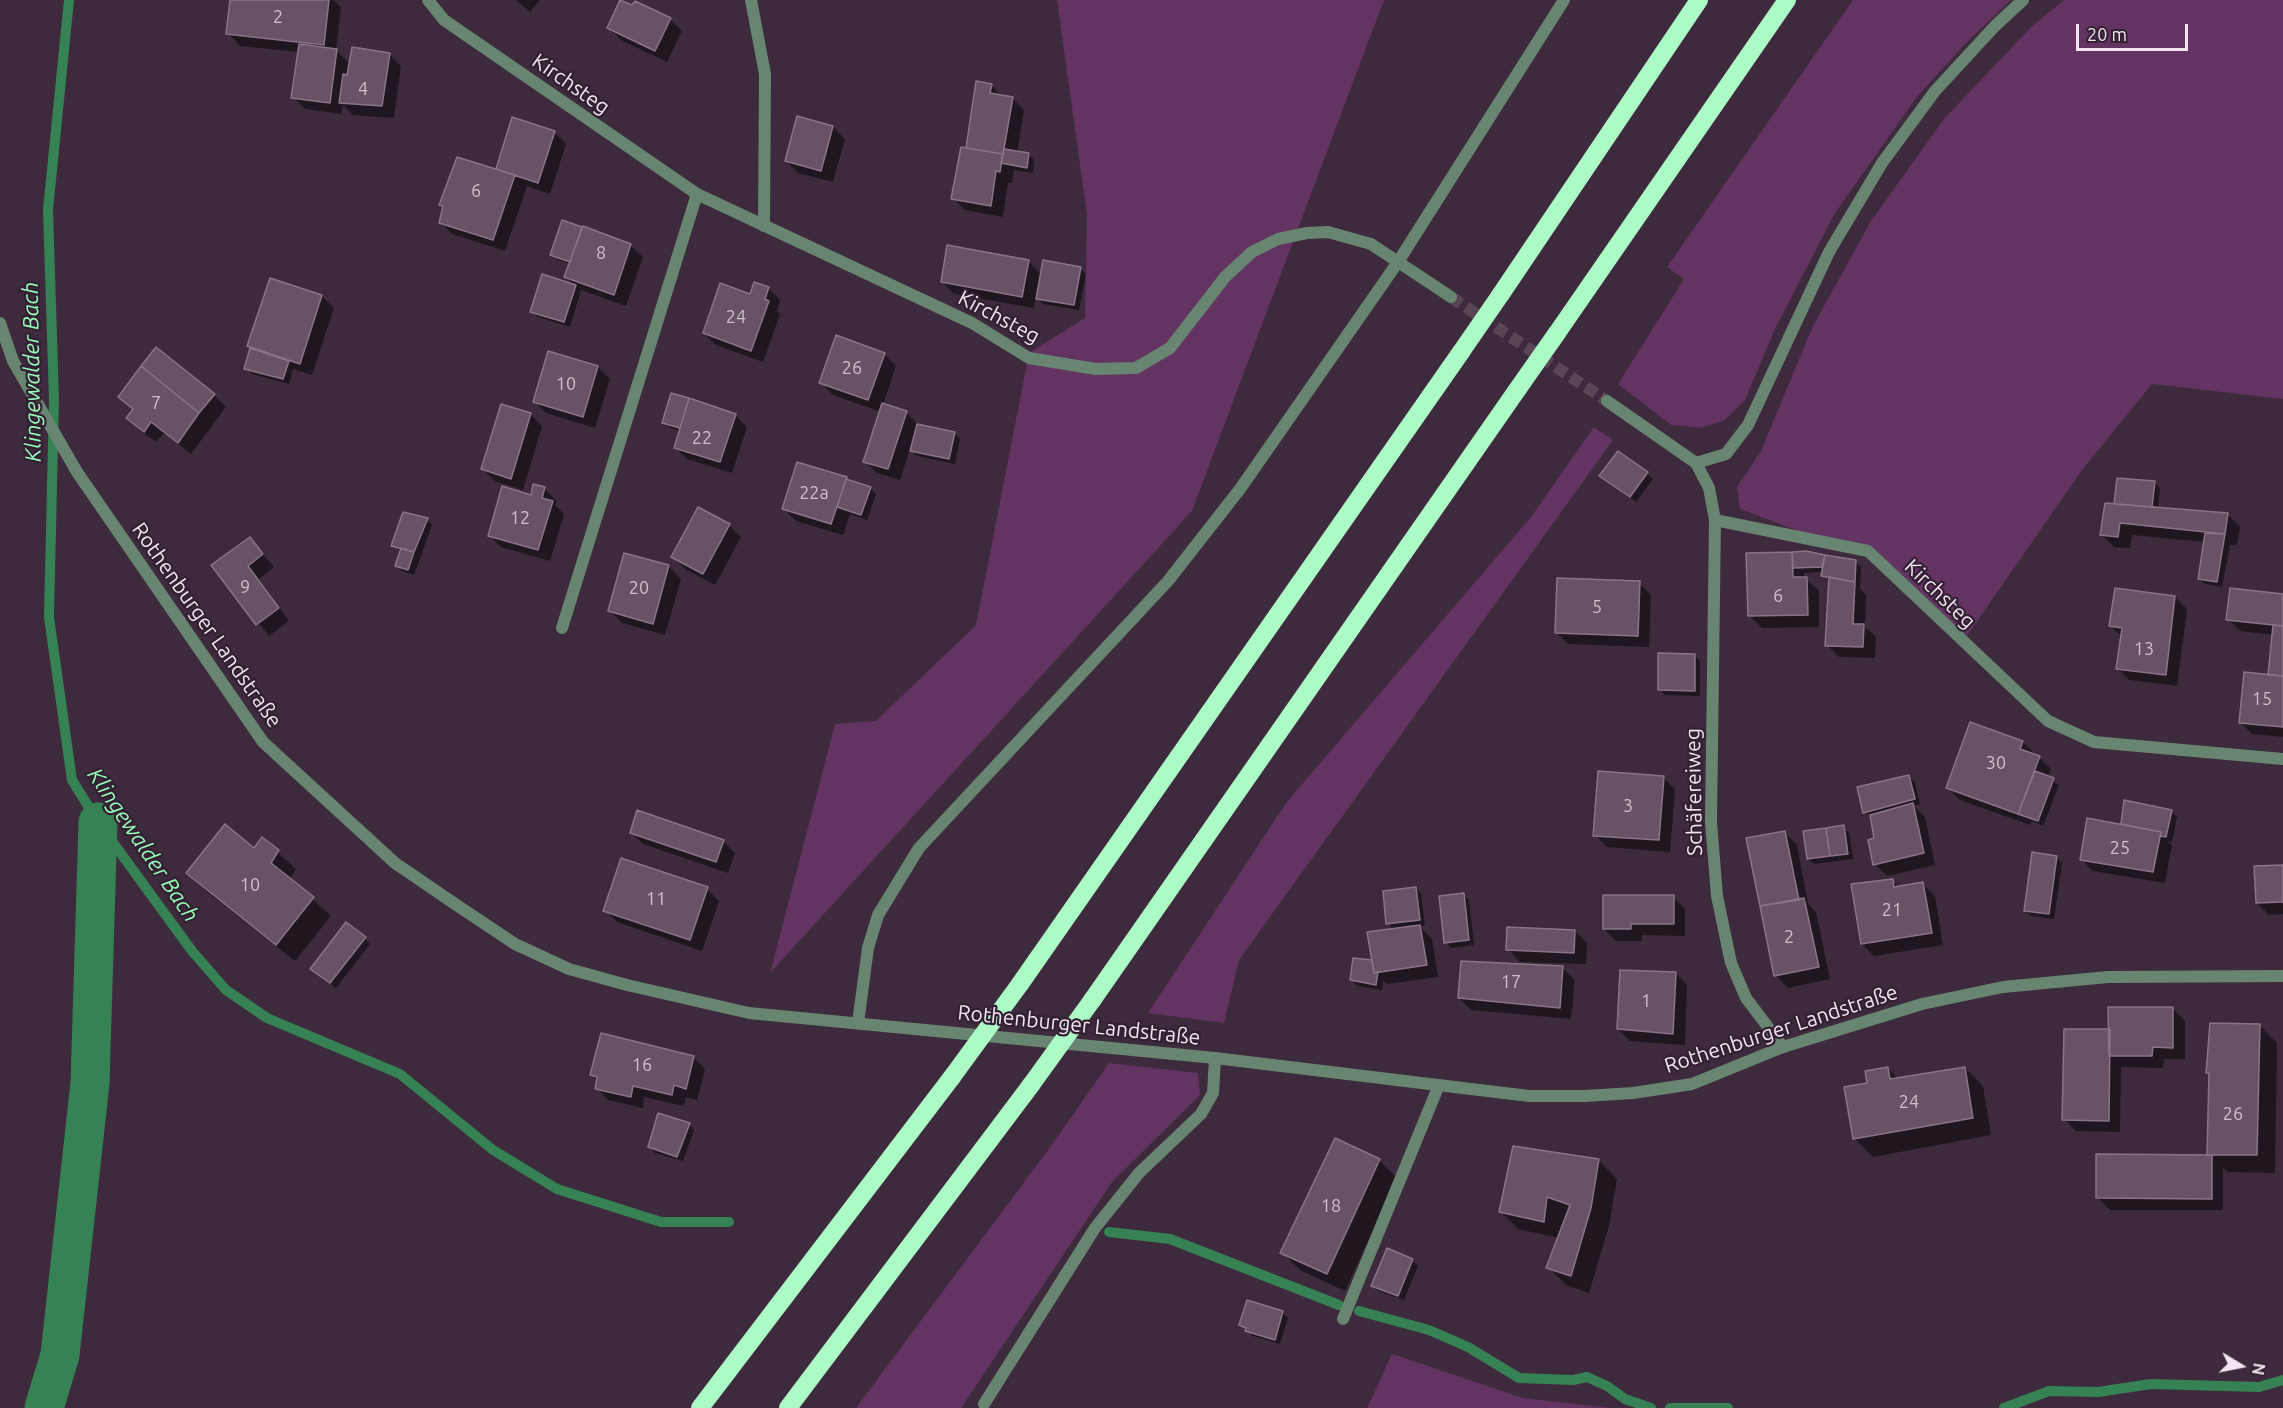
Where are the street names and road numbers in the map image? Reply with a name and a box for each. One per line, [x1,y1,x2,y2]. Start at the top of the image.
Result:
street label: Kirchsteg [527,48,615,120]
street label: Kirchsteg [954,285,1044,349]
street label: Rothenburger Landstraße [127,518,287,732]
street label: Kirchsteg [1899,554,1981,634]
street label: Schäfereiweg [1680,728,1708,856]
street label: Rothenburger Landstraße [1661,979,1901,1079]
street label: Rothenburger Landstraße [956,1000,1202,1050]

